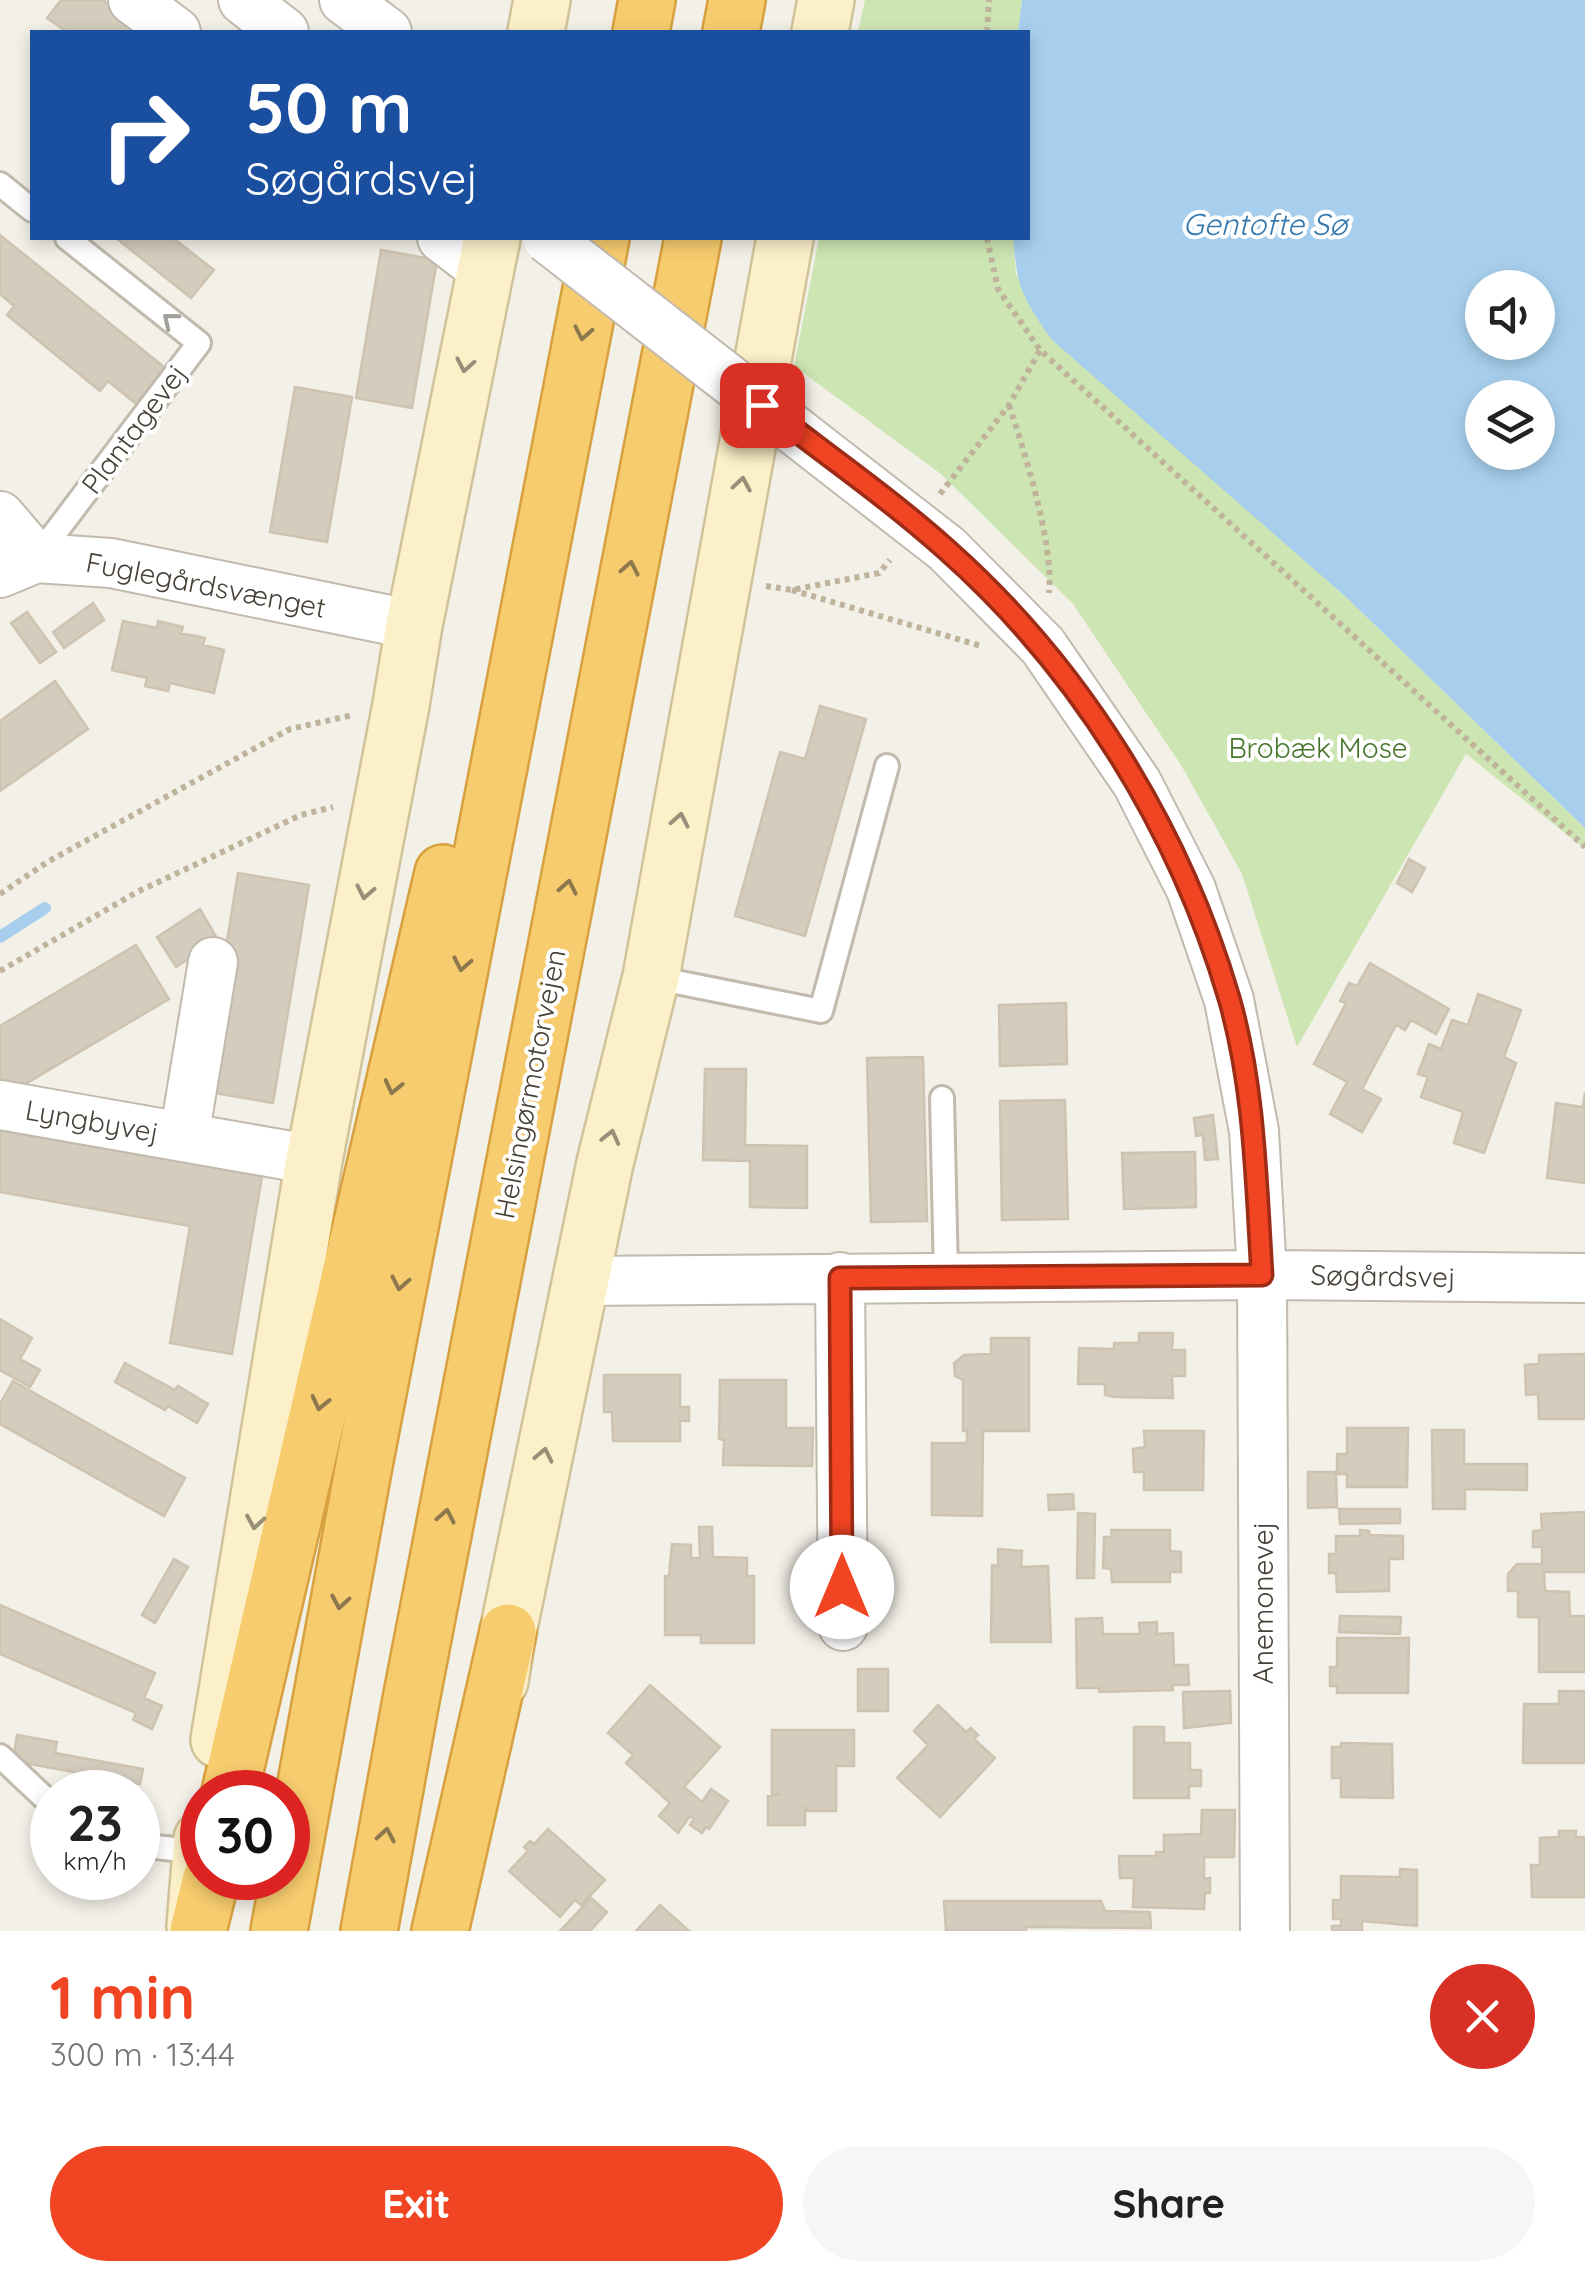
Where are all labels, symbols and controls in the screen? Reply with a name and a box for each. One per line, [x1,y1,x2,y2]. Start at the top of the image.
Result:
text: 50 m [245,63,412,151]
icon: right [80,70,210,200]
text: Søgårdsvej [245,150,478,206]
water label: Gentofte Sø [1183,205,1350,243]
map controls [1465,270,1555,470]
button: sound [1465,270,1555,360]
one-way arrow [163,314,181,332]
one-way arrow [573,325,594,341]
street label: Plantagevej [73,357,194,500]
one-way arrow [456,357,477,374]
pin [720,363,805,448]
icon: arrive [735,378,790,433]
button: layers [1465,380,1555,470]
one-way arrow [731,476,752,492]
street label: Fuglegårdsvænget [83,544,329,625]
one-way arrow [619,560,640,577]
park label: Brobæk Mose [1228,730,1408,765]
one-way arrow [669,812,690,829]
one-way arrow [557,879,578,896]
one-way arrow [355,884,376,900]
street label: Helsingørmotorvejen [486,946,573,1222]
one-way arrow [452,956,473,972]
one-way arrow [384,1078,405,1095]
street label: Lyngbyvej [23,1092,161,1149]
one-way arrow [599,1129,620,1146]
street label: Søgårdsvej [1310,1257,1456,1294]
one-way arrow [390,1274,411,1291]
one-way arrow [311,1394,332,1411]
one-way arrow [533,1447,554,1464]
one-way arrow [435,1507,456,1524]
one-way arrow [245,1514,266,1530]
street label: Anemonevej [1245,1522,1280,1684]
position arrow [790,1535,894,1639]
one-way arrow [330,1594,351,1611]
speed limit sign: 30 [180,1770,310,1900]
text: 23 [67,1791,123,1854]
one-way arrow [375,1827,396,1843]
text: km/h [63,1845,127,1876]
text: 1 min [50,1959,195,2034]
button: close [1430,1964,1535,2069]
text: 300 m · 13:44 [50,2034,235,2074]
button: Exit [50,2146,783,2261]
button: Share [803,2146,1535,2261]

